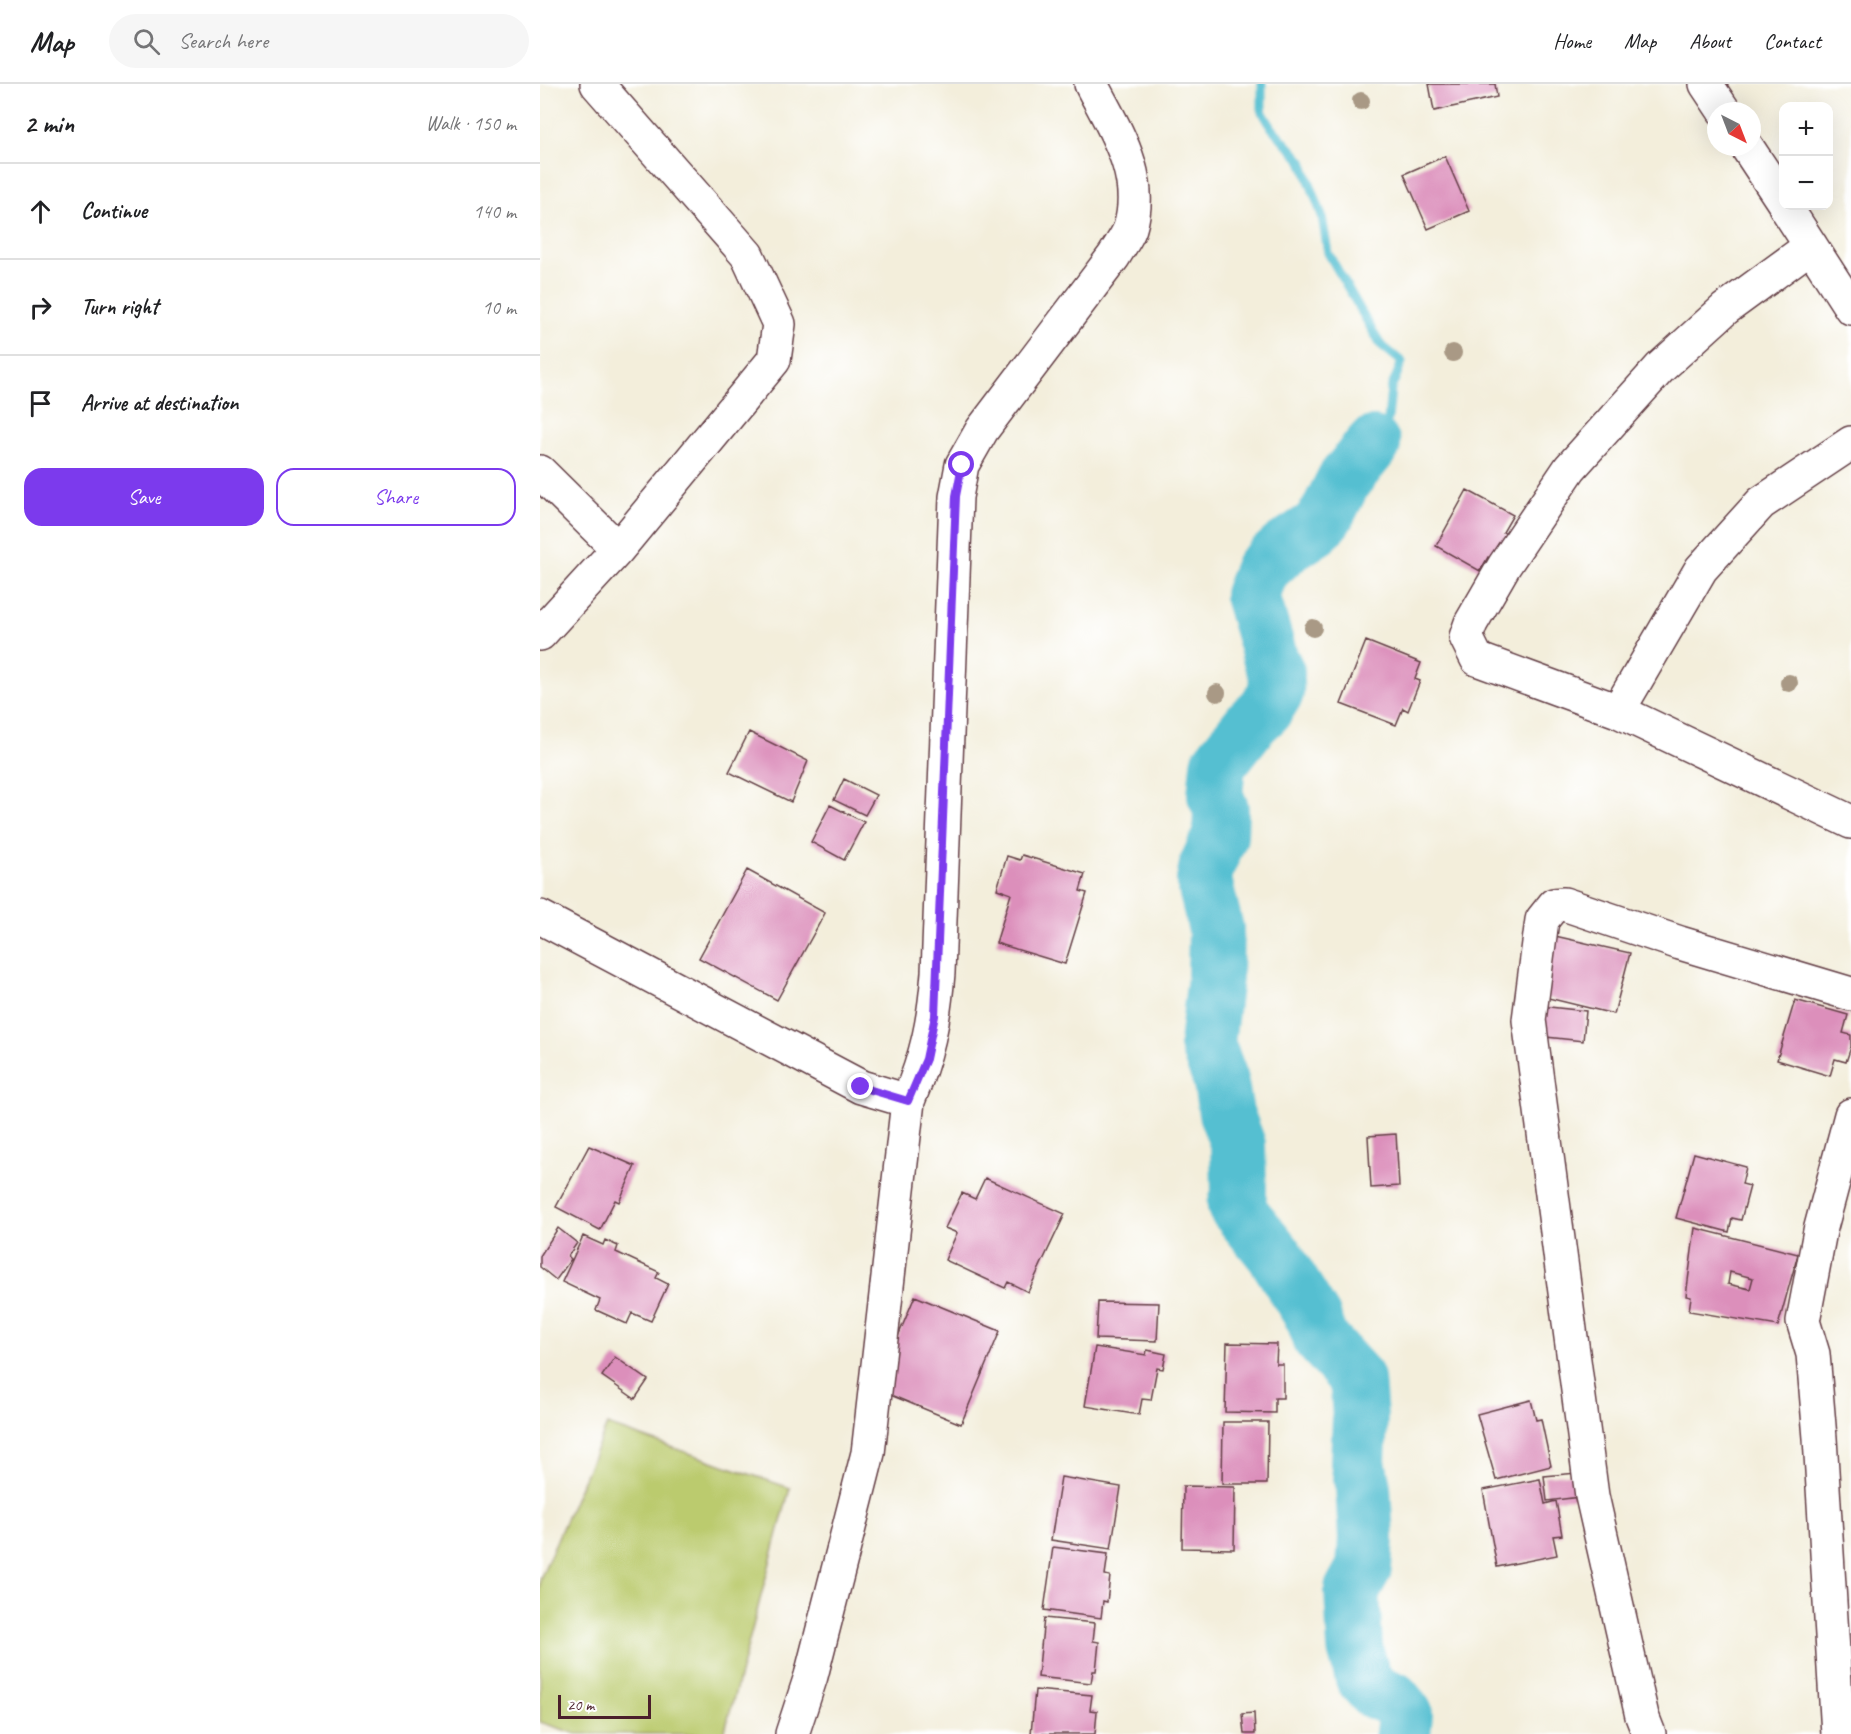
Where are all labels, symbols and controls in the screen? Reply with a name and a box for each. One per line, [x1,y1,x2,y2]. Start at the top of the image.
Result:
search box [109,14,529,68]
text: Map [30,24,73,59]
icon: search [130,25,163,58]
text: Search here [178,27,268,55]
text: Home [1553,28,1591,54]
text: Map [1624,28,1656,54]
text: About [1689,28,1731,54]
text: Contact [1764,28,1821,54]
north arrow [1707,102,1761,156]
map controls [1779,102,1833,210]
button: + [1779,102,1833,156]
text: 2 min [24,107,74,140]
text: Walk · 150 m [426,111,516,136]
button: − [1779,156,1833,210]
icon: ahead [24,195,57,228]
text: Continue [81,197,147,225]
text: 140 m [473,199,516,224]
icon: right [24,291,57,324]
text: Turn right [81,293,158,321]
text: 10 m [482,295,516,320]
icon: arrive [24,387,57,420]
text: Arrive at destination [81,389,238,417]
route start [948,451,974,477]
button: Save [24,468,264,526]
button: Share [276,468,516,526]
route end [847,1073,873,1099]
scale bar [558,1692,651,1720]
text: 20 m [567,1695,594,1715]

